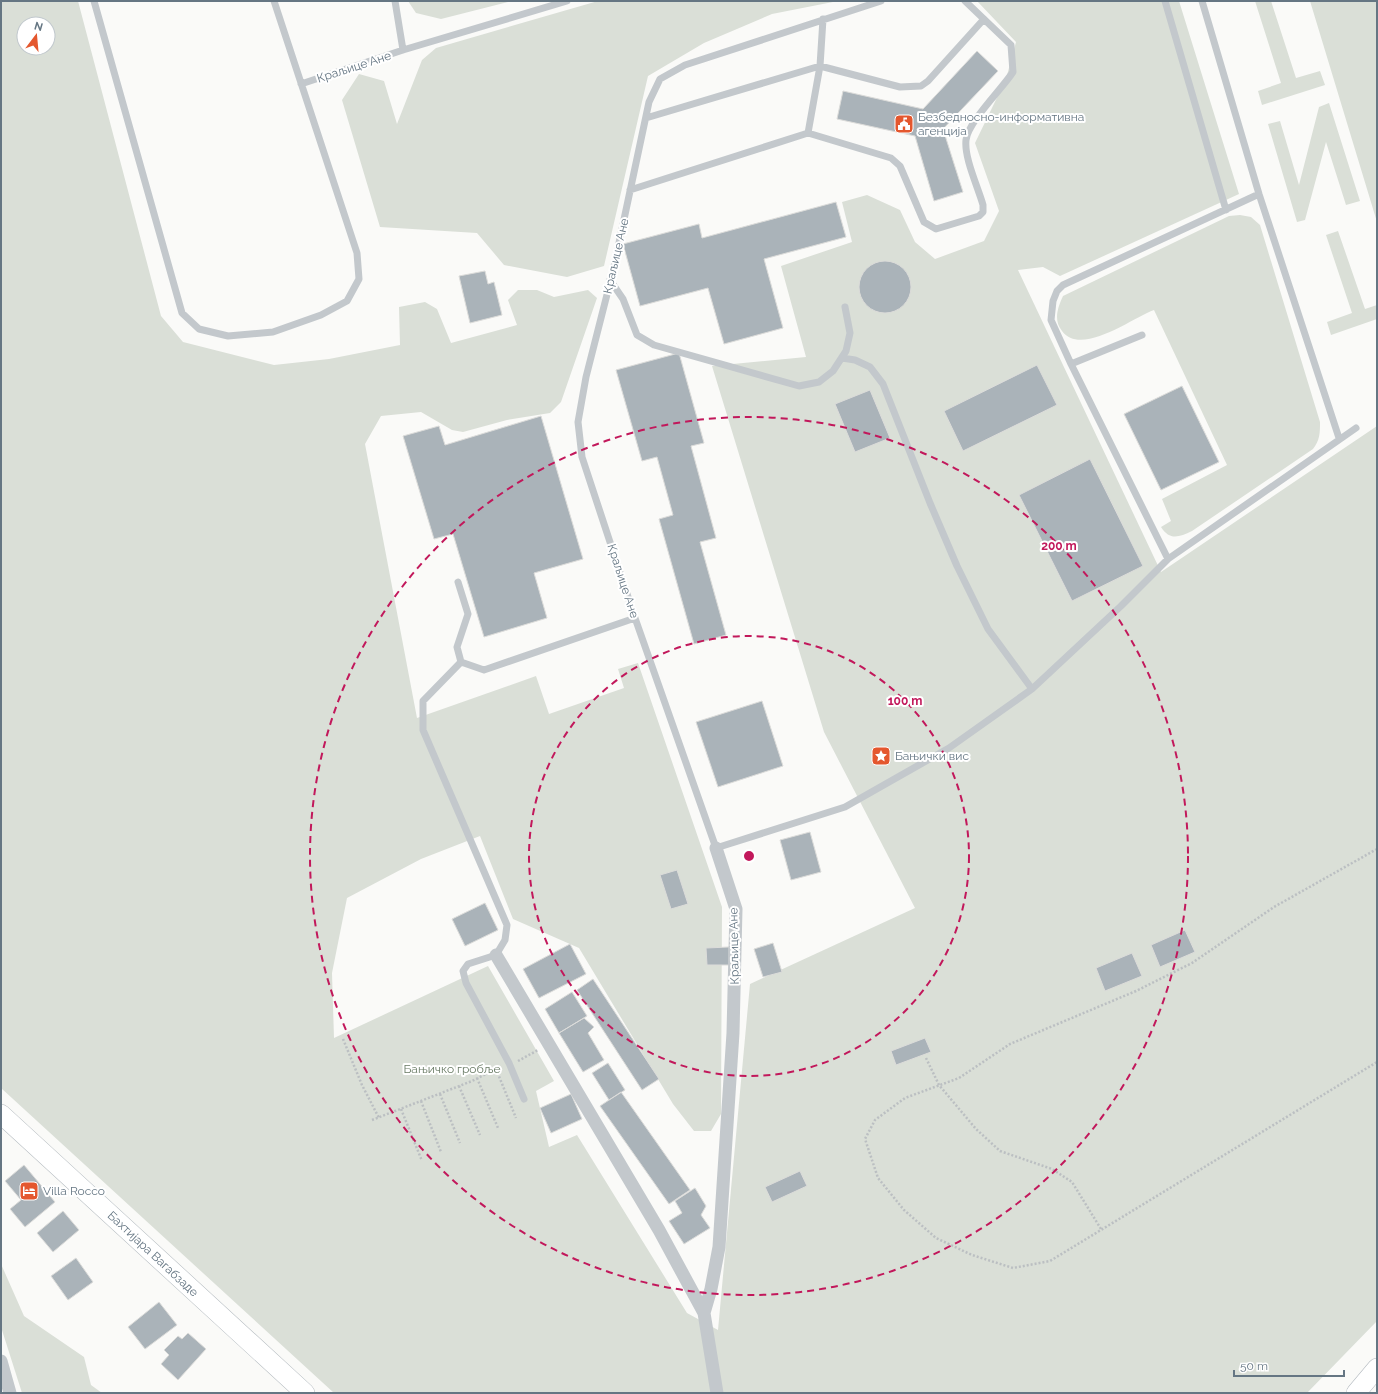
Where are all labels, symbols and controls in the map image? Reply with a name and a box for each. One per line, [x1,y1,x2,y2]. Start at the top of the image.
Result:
north arrow [16,16,56,56]
text: N [33,19,44,34]
street label: Краљице Ане [315,48,393,86]
place label: Безбедносно-информативна агенција [918,110,1084,138]
public building icon: Безбедносно-информативна агенција [893,113,915,135]
street label: Краљице Ане [601,217,631,295]
text: 200 m [1041,539,1077,553]
street label: Краљице Ане [604,542,642,620]
text: 100 m [888,694,922,708]
place icon: Бањички вис [870,745,892,767]
place label: Бањички вис [895,749,969,763]
centre of rings [742,849,756,863]
street label: Краљице Ане [726,907,742,985]
park label: Бањичко гробље [404,1062,500,1076]
hotel icon: Villa Rocco [18,1180,40,1202]
place label: Villa Rocco [43,1184,105,1198]
street label: Бахтијара Вагабзаде [105,1208,201,1300]
scale bar [1234,1352,1344,1378]
text: 50 m [1240,1359,1268,1373]

